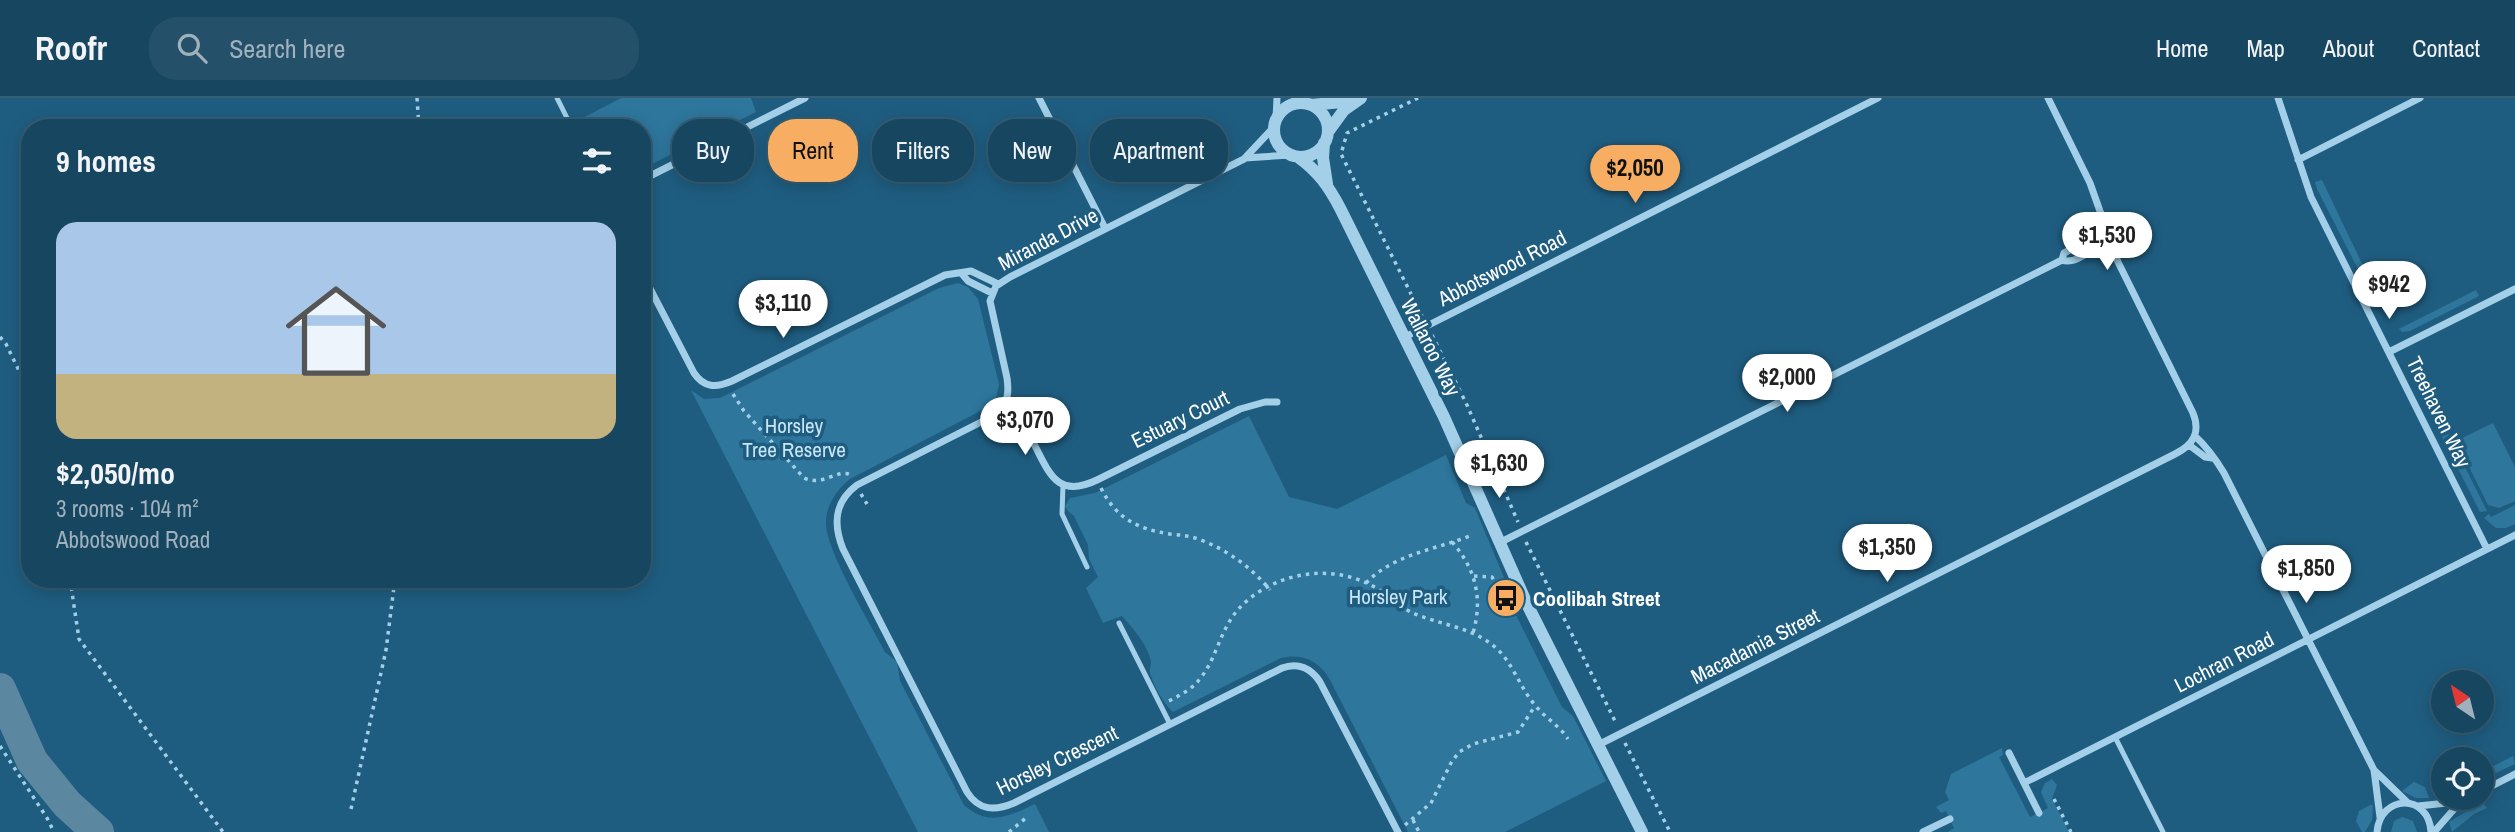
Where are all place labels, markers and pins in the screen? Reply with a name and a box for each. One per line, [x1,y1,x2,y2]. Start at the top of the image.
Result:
pin: $2,050 [1578,146,1692,205]
pin: $1,530 [2050,212,2164,272]
pin: $942 [2348,262,2430,321]
pin: $3,110 [726,280,840,340]
pin: $2,000 [1730,354,1844,414]
pin: $3,070 [968,398,1082,457]
pin: $1,630 [1442,440,1556,500]
pin: $1,350 [1830,524,1944,584]
pin: $1,850 [2249,546,2363,605]
bus stop icon: Coolibah Street [1485,577,1527,619]
place label: Coolibah Street [1533,584,1661,613]

